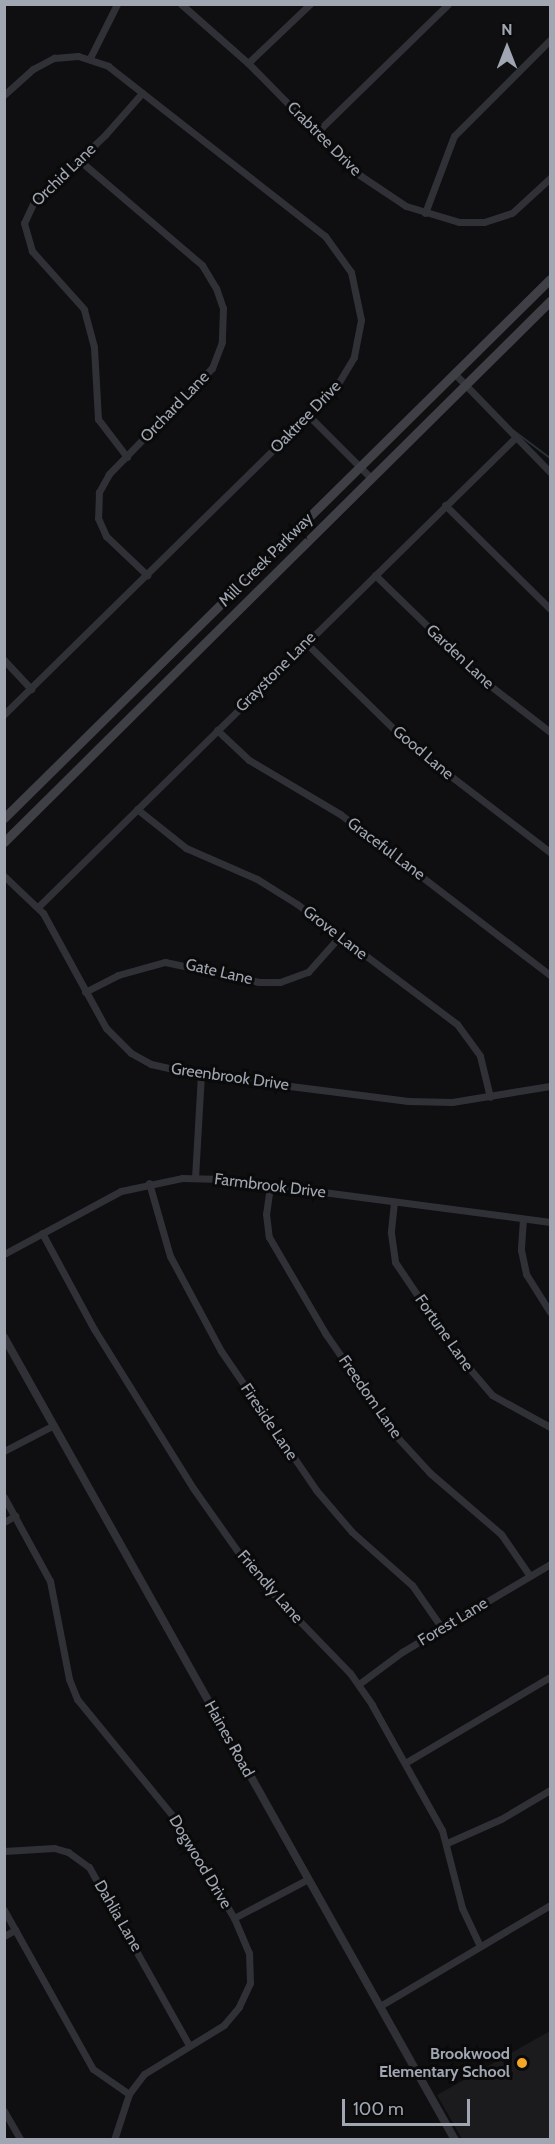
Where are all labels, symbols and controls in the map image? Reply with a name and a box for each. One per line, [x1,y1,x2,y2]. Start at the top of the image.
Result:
north arrow [477,18,537,78]
text: N [501,20,513,39]
street label: Crabtree Drive [283,98,365,180]
street label: Orchid Lane [28,140,100,210]
street label: Orchard Lane [137,368,213,446]
street label: Oaktree Drive [267,377,345,457]
street label: Mill Creek Parkway [215,509,317,611]
street label: Garden Lane [422,621,498,693]
street label: Graystone Lane [232,628,320,716]
street label: Good Lane [389,722,457,784]
street label: Graceful Lane [343,813,429,885]
street label: Grove Lane [299,902,371,964]
street label: Gate Lane [184,955,254,989]
street label: Greenbrook Drive [170,1059,290,1095]
street label: Farmbrook Drive [213,1170,327,1202]
street label: Fortune Lane [411,1291,477,1375]
street label: Freedom Lane [334,1352,406,1442]
street label: Fireside Lane [236,1380,302,1464]
street label: Friendly Lane [233,1547,307,1627]
street label: Forest Lane [415,1594,491,1650]
street label: Haines Road [200,1697,258,1781]
street label: Dogwood Drive [165,1812,235,1912]
street label: Dahlia Lane [90,1877,146,1955]
place label: Brookwood Elementary School [379,2044,510,2082]
marker: Brookwood Elementary School [515,2056,529,2070]
scale bar [345,2087,472,2125]
text: 100 m [353,2098,404,2120]

